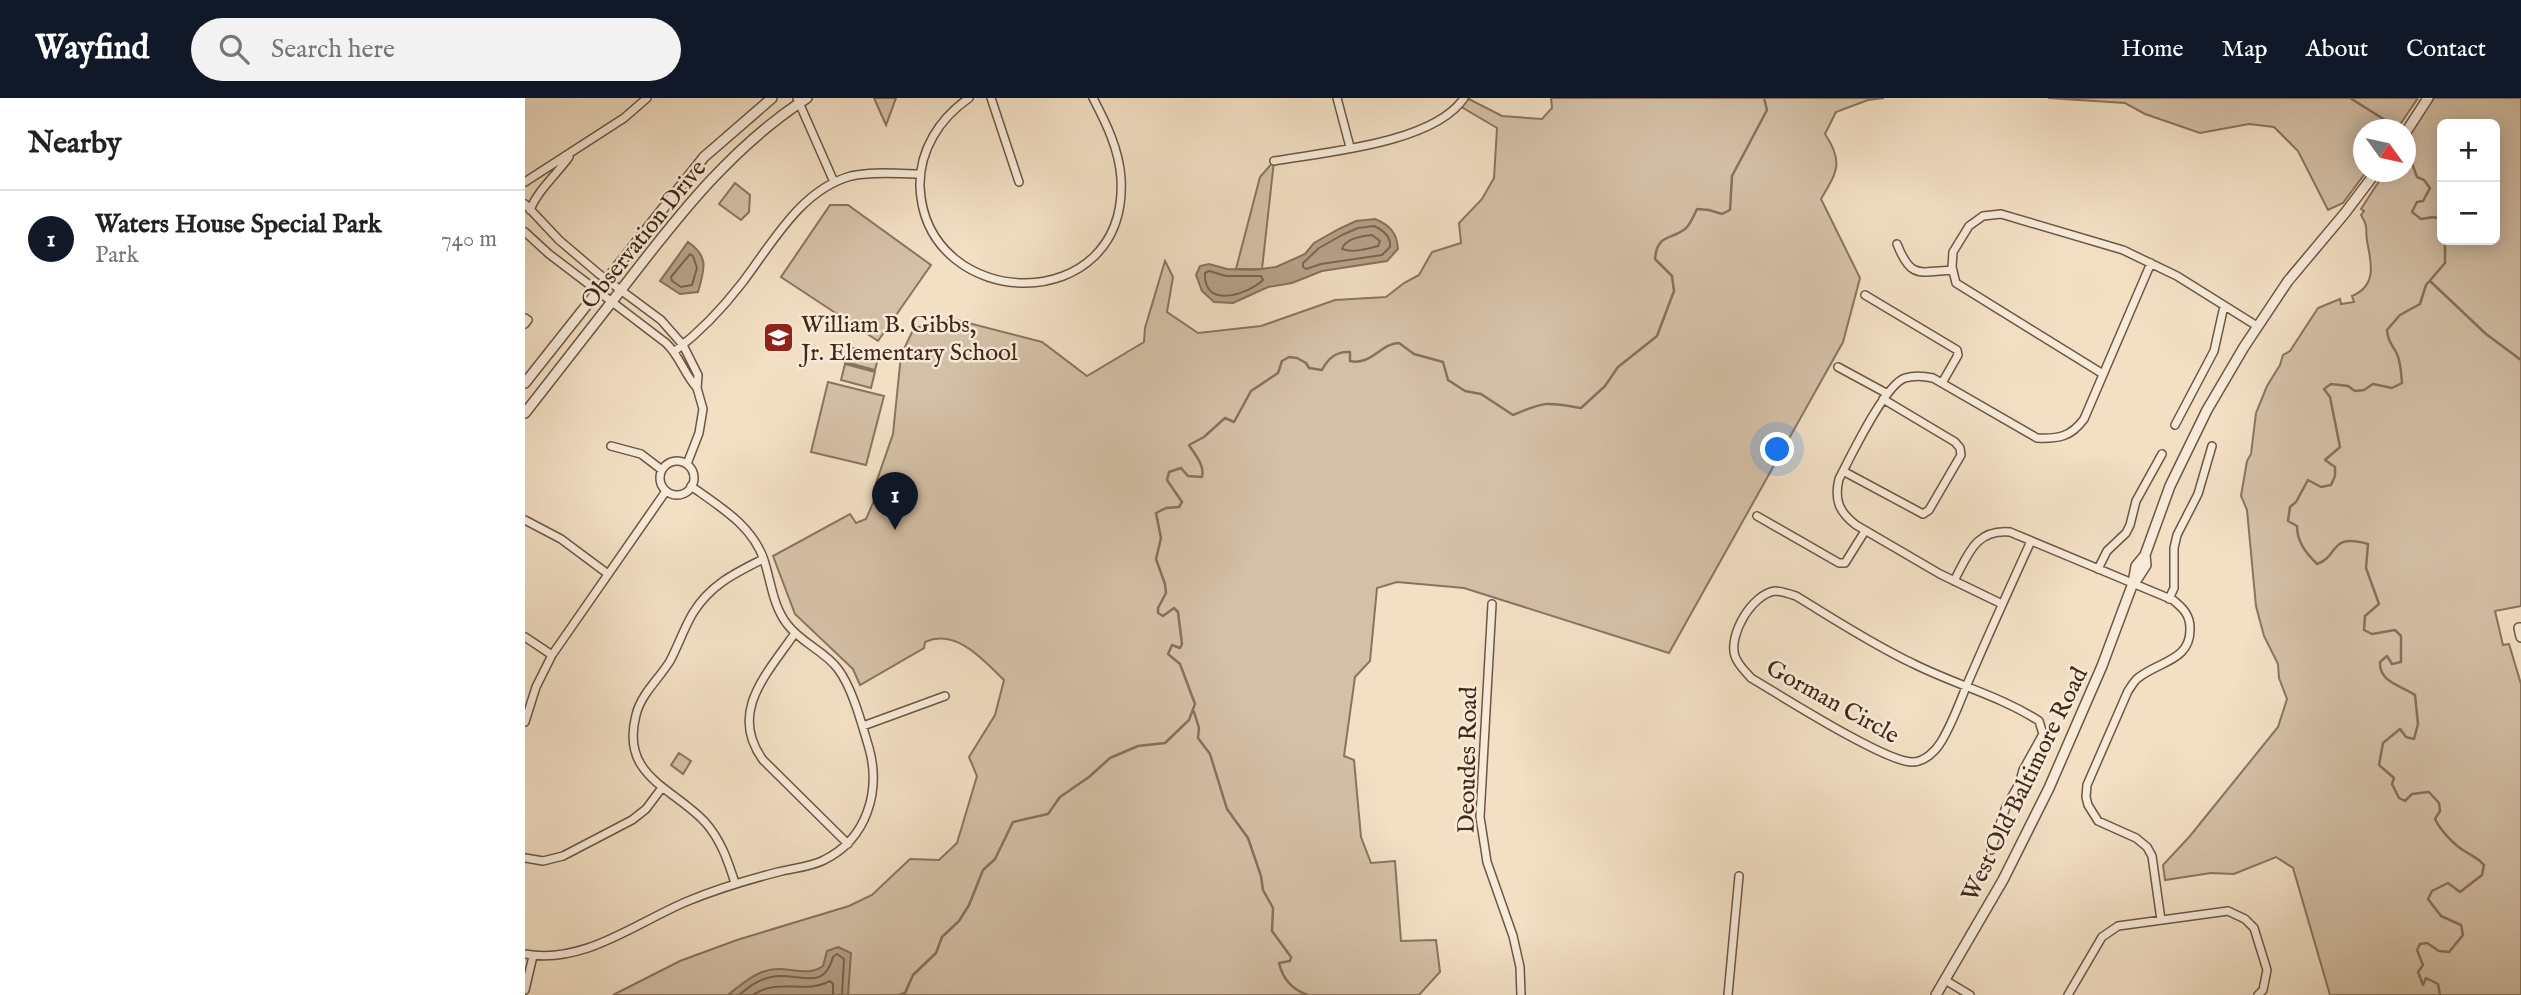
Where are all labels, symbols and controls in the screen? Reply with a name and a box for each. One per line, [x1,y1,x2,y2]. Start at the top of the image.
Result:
search box [191,18,681,81]
text: Wayfind [35,28,149,70]
icon: search [215,30,253,68]
text: Search here [271,33,395,66]
text: Home [2121,34,2184,65]
text: Map [2222,34,2268,65]
text: About [2306,34,2368,65]
text: Contact [2406,34,2486,65]
north arrow [2353,119,2416,182]
map controls [2437,119,2500,245]
button: + [2437,119,2500,182]
text: Nearby [28,125,121,163]
street label: Observation Drive [574,154,714,316]
button: − [2437,182,2500,245]
text: Waters House Special Park [95,208,382,241]
text: 1 [47,225,55,254]
text: 740 m [441,225,497,254]
text: Park [95,241,139,270]
place label: William B. Gibbs, Jr. Elementary School [798,310,1018,369]
school or university icon: William B. Gibbs, Jr. Elementary School [761,321,795,355]
your location [1760,432,1794,466]
pin: 1 [872,472,918,530]
street label: Gorman Circle [1760,653,1904,752]
street label: West Old Baltimore Road [1955,662,2096,907]
street label: Deoudes Road [1452,686,1485,834]

